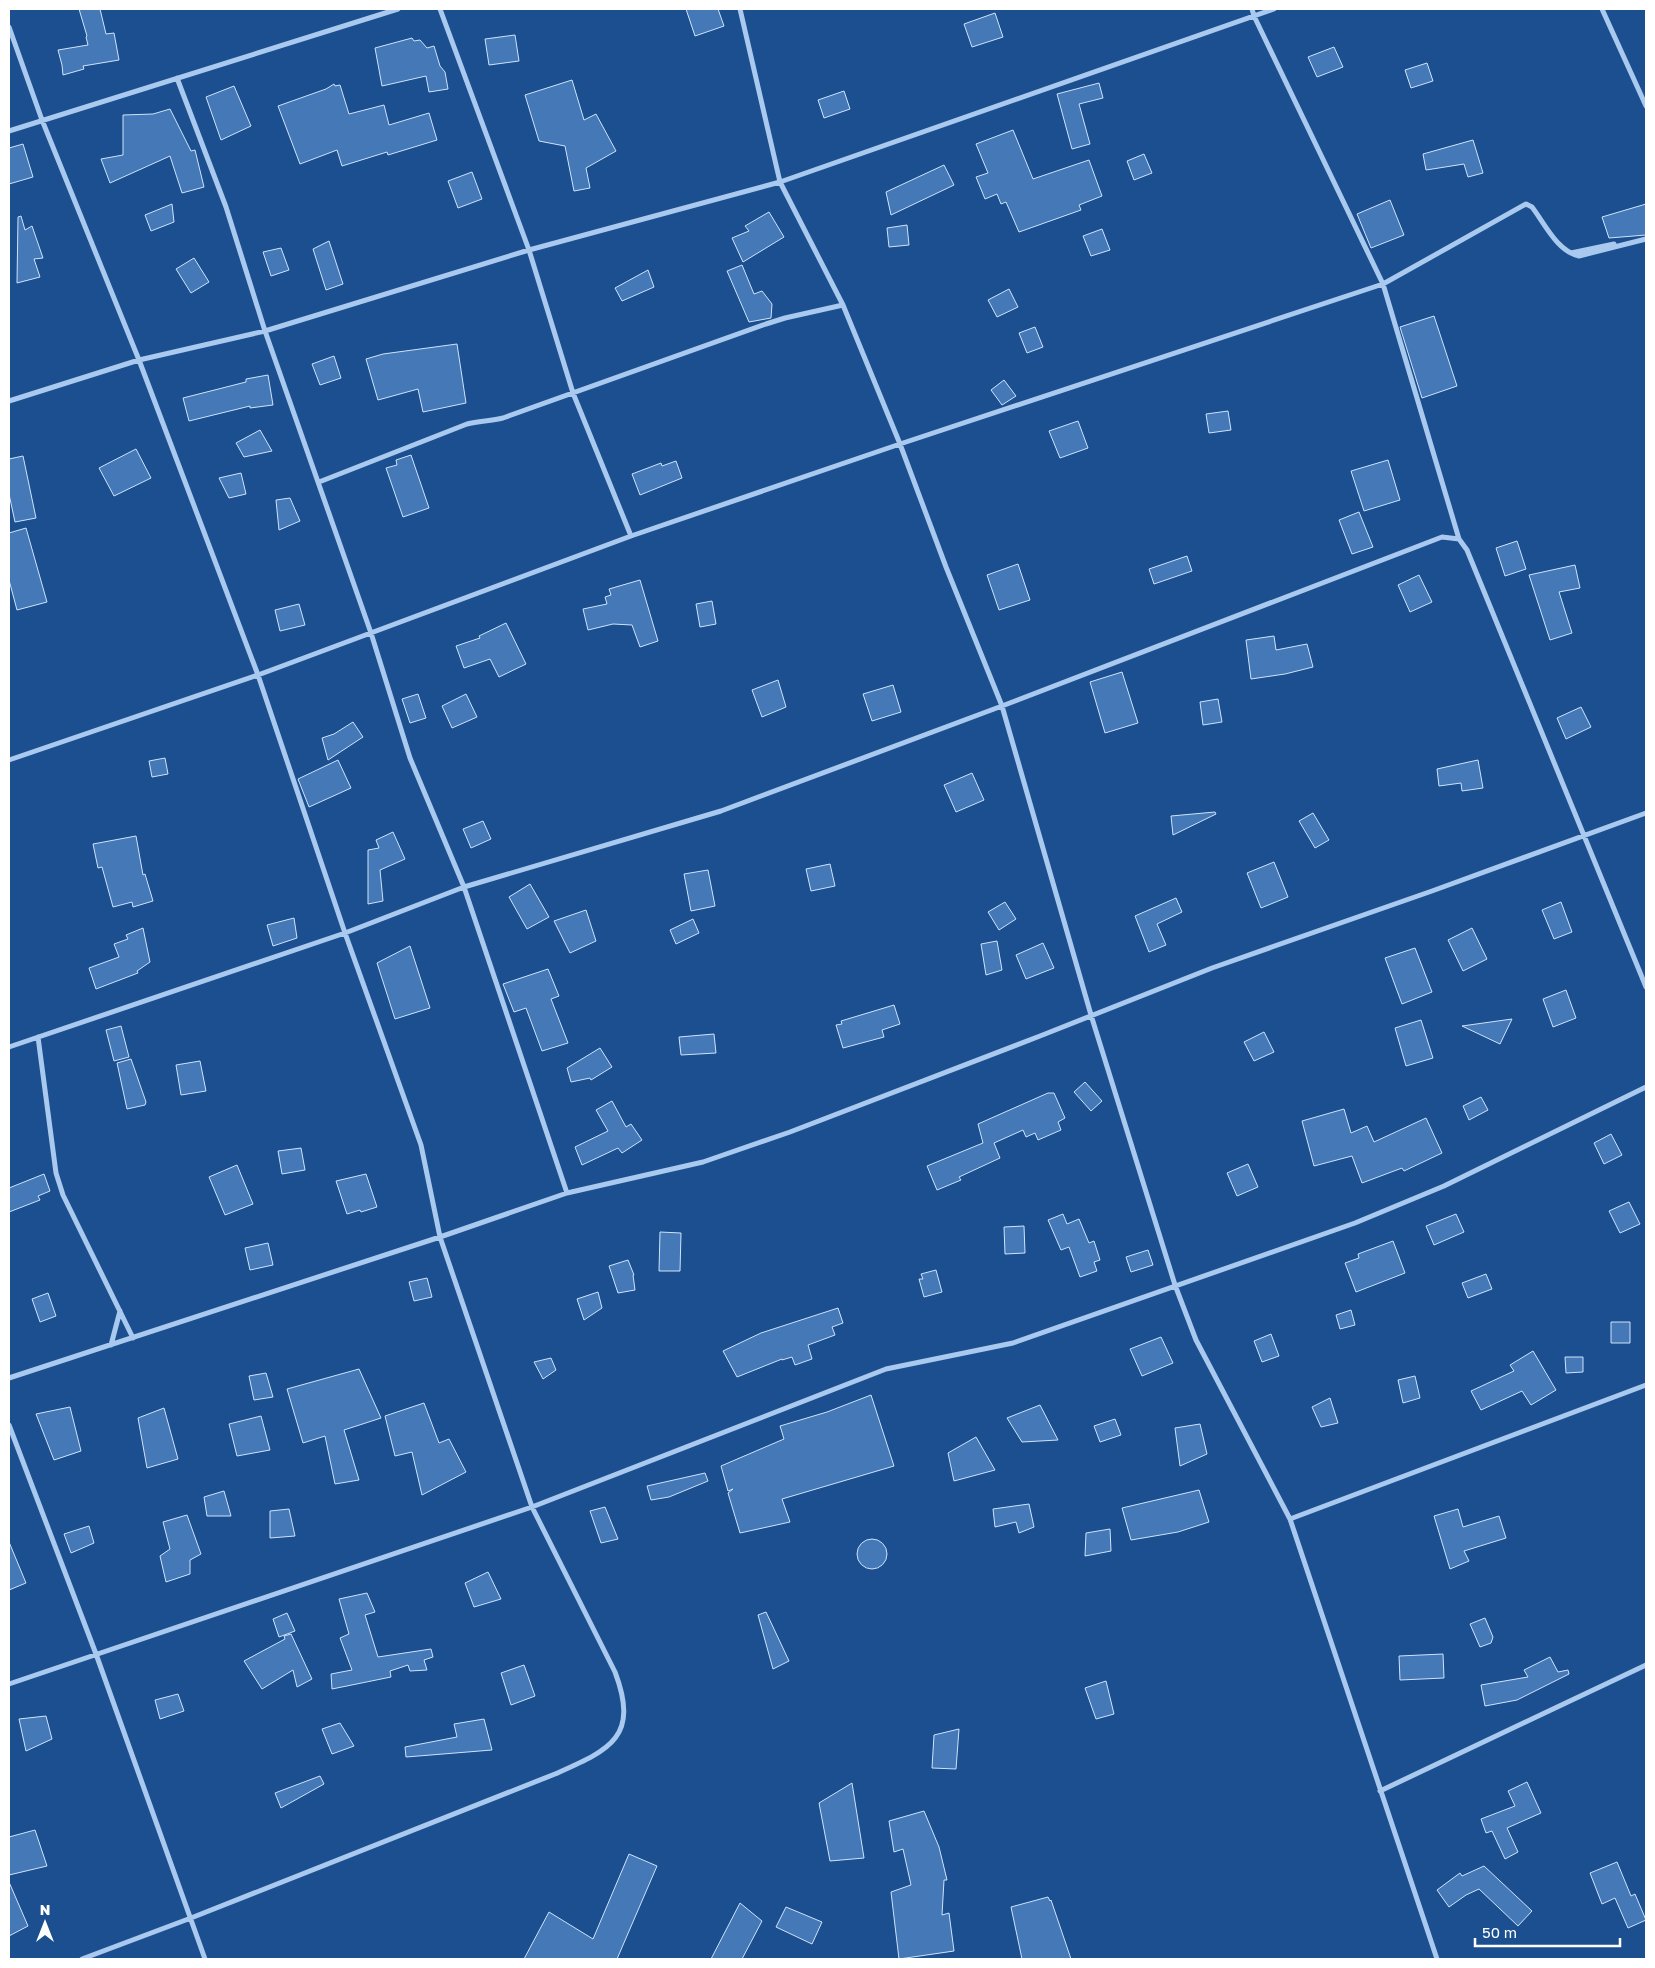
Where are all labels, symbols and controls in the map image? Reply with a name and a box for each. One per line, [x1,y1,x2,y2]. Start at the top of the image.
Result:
north arrow [20,1898,70,1948]
text: N [40,1901,50,1918]
scale bar [1475,1916,1620,1948]
text: 50 m [1482,1923,1517,1941]

